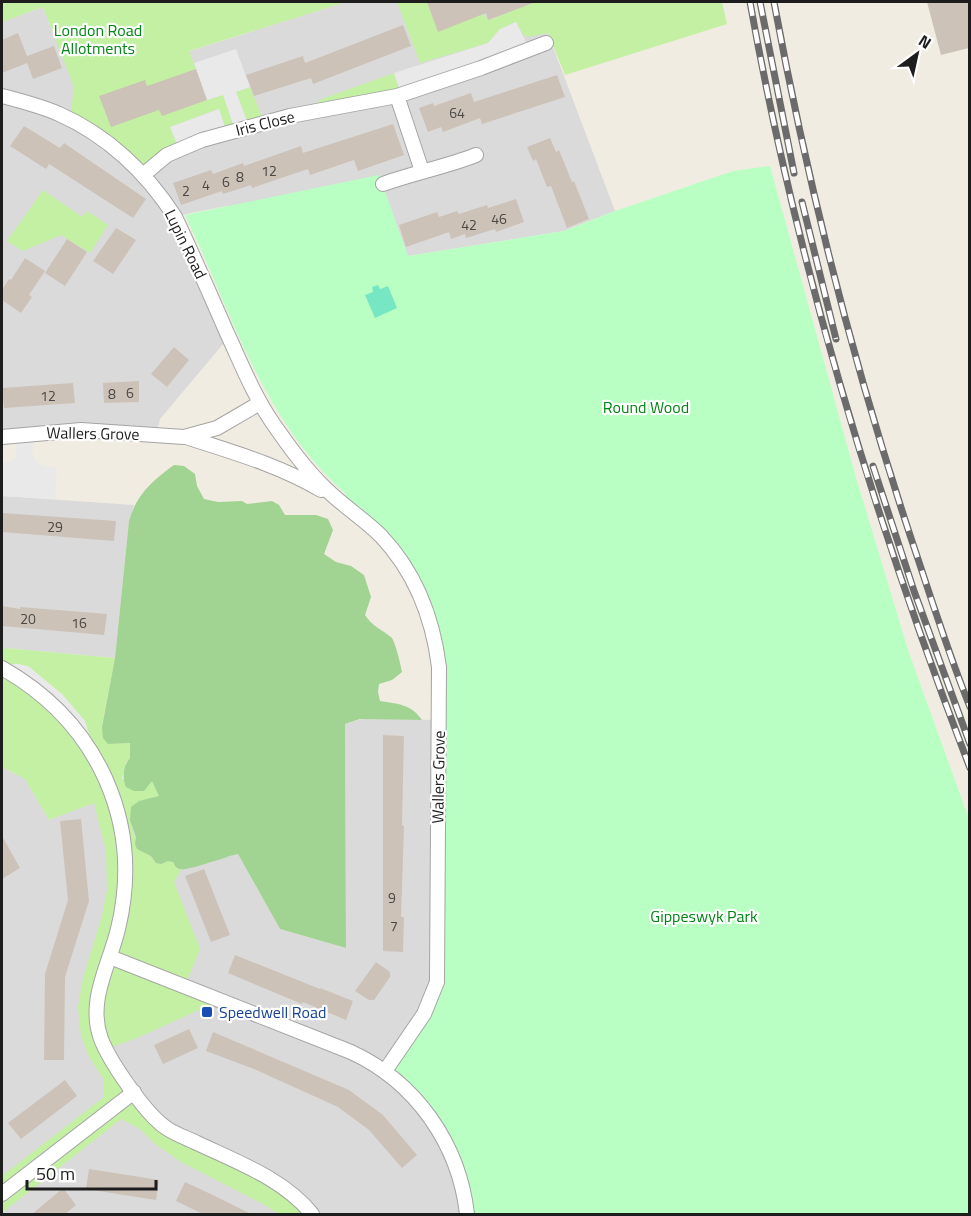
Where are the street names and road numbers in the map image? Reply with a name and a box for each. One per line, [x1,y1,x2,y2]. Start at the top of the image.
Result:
street label: Iris Close [233,104,297,142]
street label: Lupin Road [159,205,213,283]
street label: Wallers Grove [46,420,140,446]
street label: Wallers Grove [425,730,451,824]

